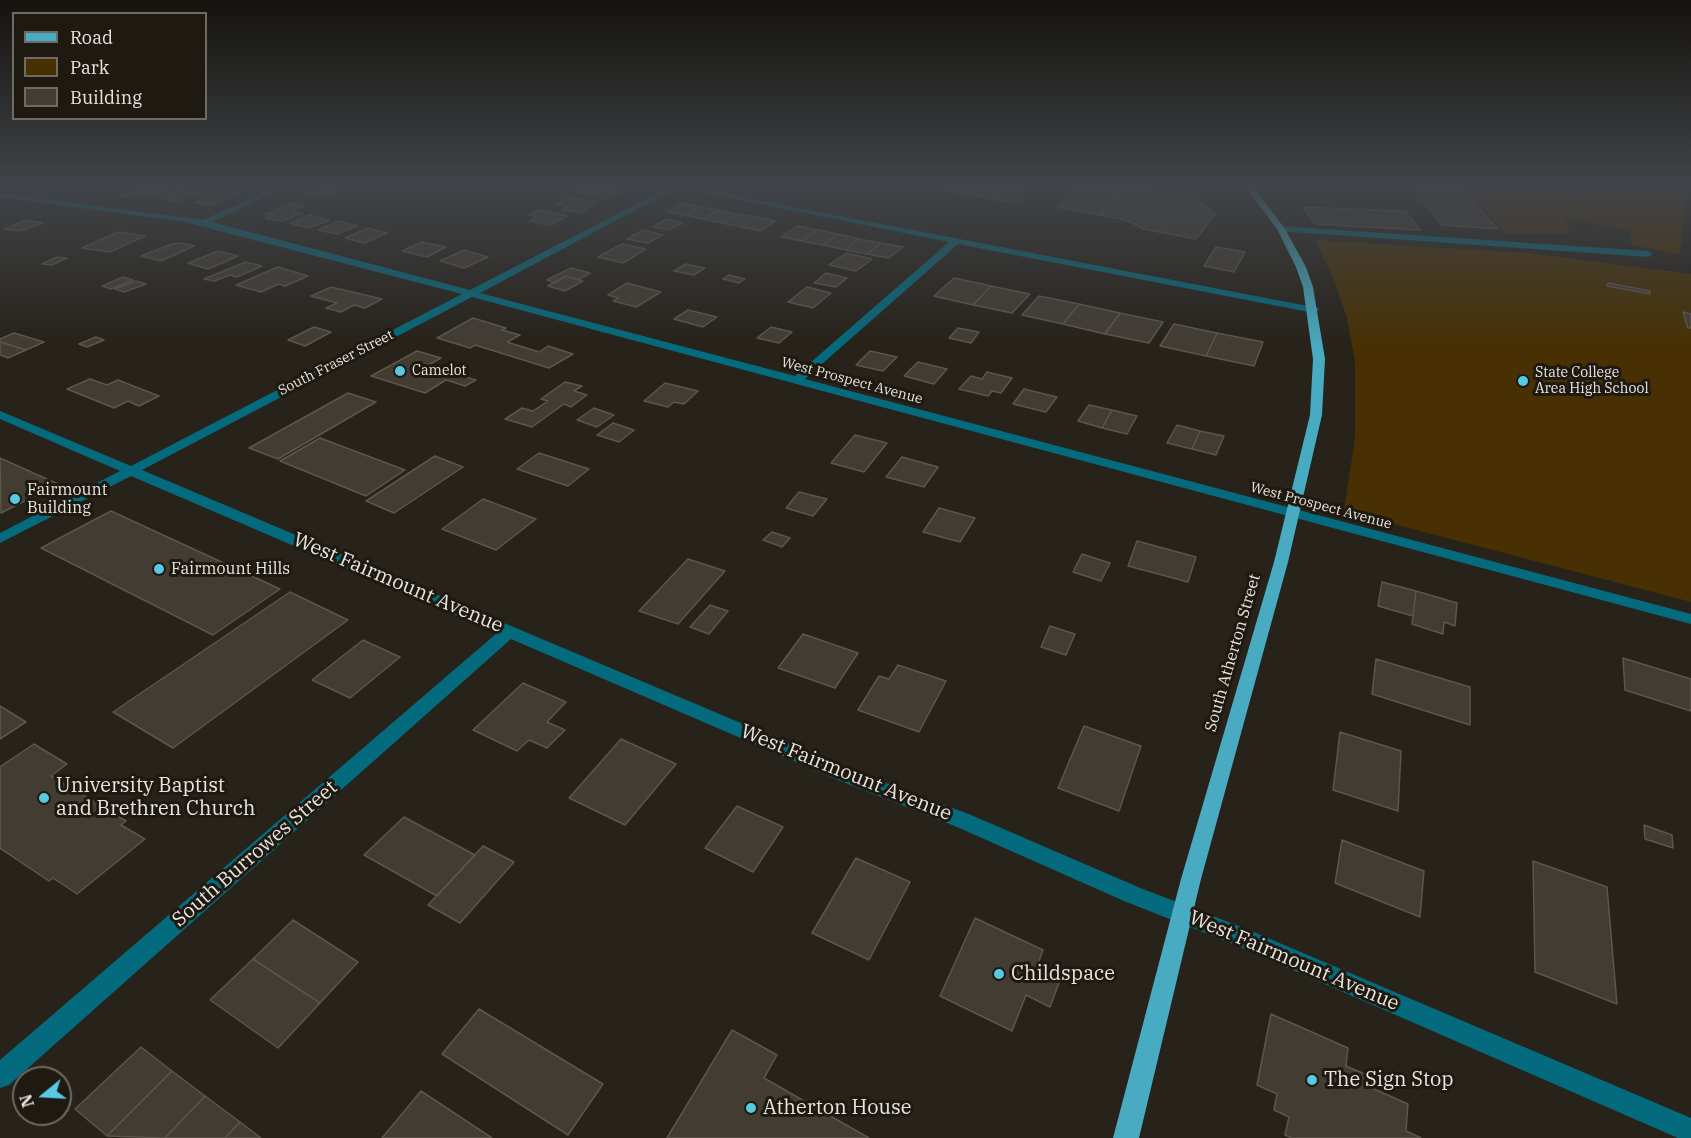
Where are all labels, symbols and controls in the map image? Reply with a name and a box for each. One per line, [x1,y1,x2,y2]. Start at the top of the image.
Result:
legend [12,12,207,120]
text: Road [70,26,113,49]
text: Park [70,56,109,79]
text: Building [70,86,142,109]
street label: South Fraser Street [276,327,396,399]
street label: West Prospect Avenue [779,354,925,408]
place label: Camelot [412,363,466,379]
marker: Camelot [393,364,407,378]
place label: State College Area High School [1535,365,1649,398]
marker: State College Area High School [1516,374,1530,388]
street label: West Prospect Avenue [1248,479,1394,533]
place label: Fairmount Building [27,480,107,518]
marker: Fairmount Building [8,492,22,506]
street label: West Fairmount Avenue [289,528,507,638]
place label: Fairmount Hills [171,559,290,579]
marker: Fairmount Hills [152,562,166,576]
street label: South Atherton Street [1201,572,1265,734]
street label: West Fairmount Avenue [737,720,955,826]
place label: University Baptist and Brethren Church [56,774,256,821]
street label: South Burrowes Street [168,776,342,932]
marker: University Baptist and Brethren Church [37,791,51,805]
street label: West Fairmount Avenue [1185,906,1403,1016]
place label: Childspace [1011,962,1115,986]
marker: Childspace [992,967,1006,981]
north arrow [12,1066,72,1126]
place label: The Sign Stop [1324,1068,1454,1092]
marker: The Sign Stop [1305,1073,1319,1087]
text: N [15,1092,38,1110]
place label: Atherton House [763,1096,911,1120]
marker: Atherton House [744,1101,758,1115]

